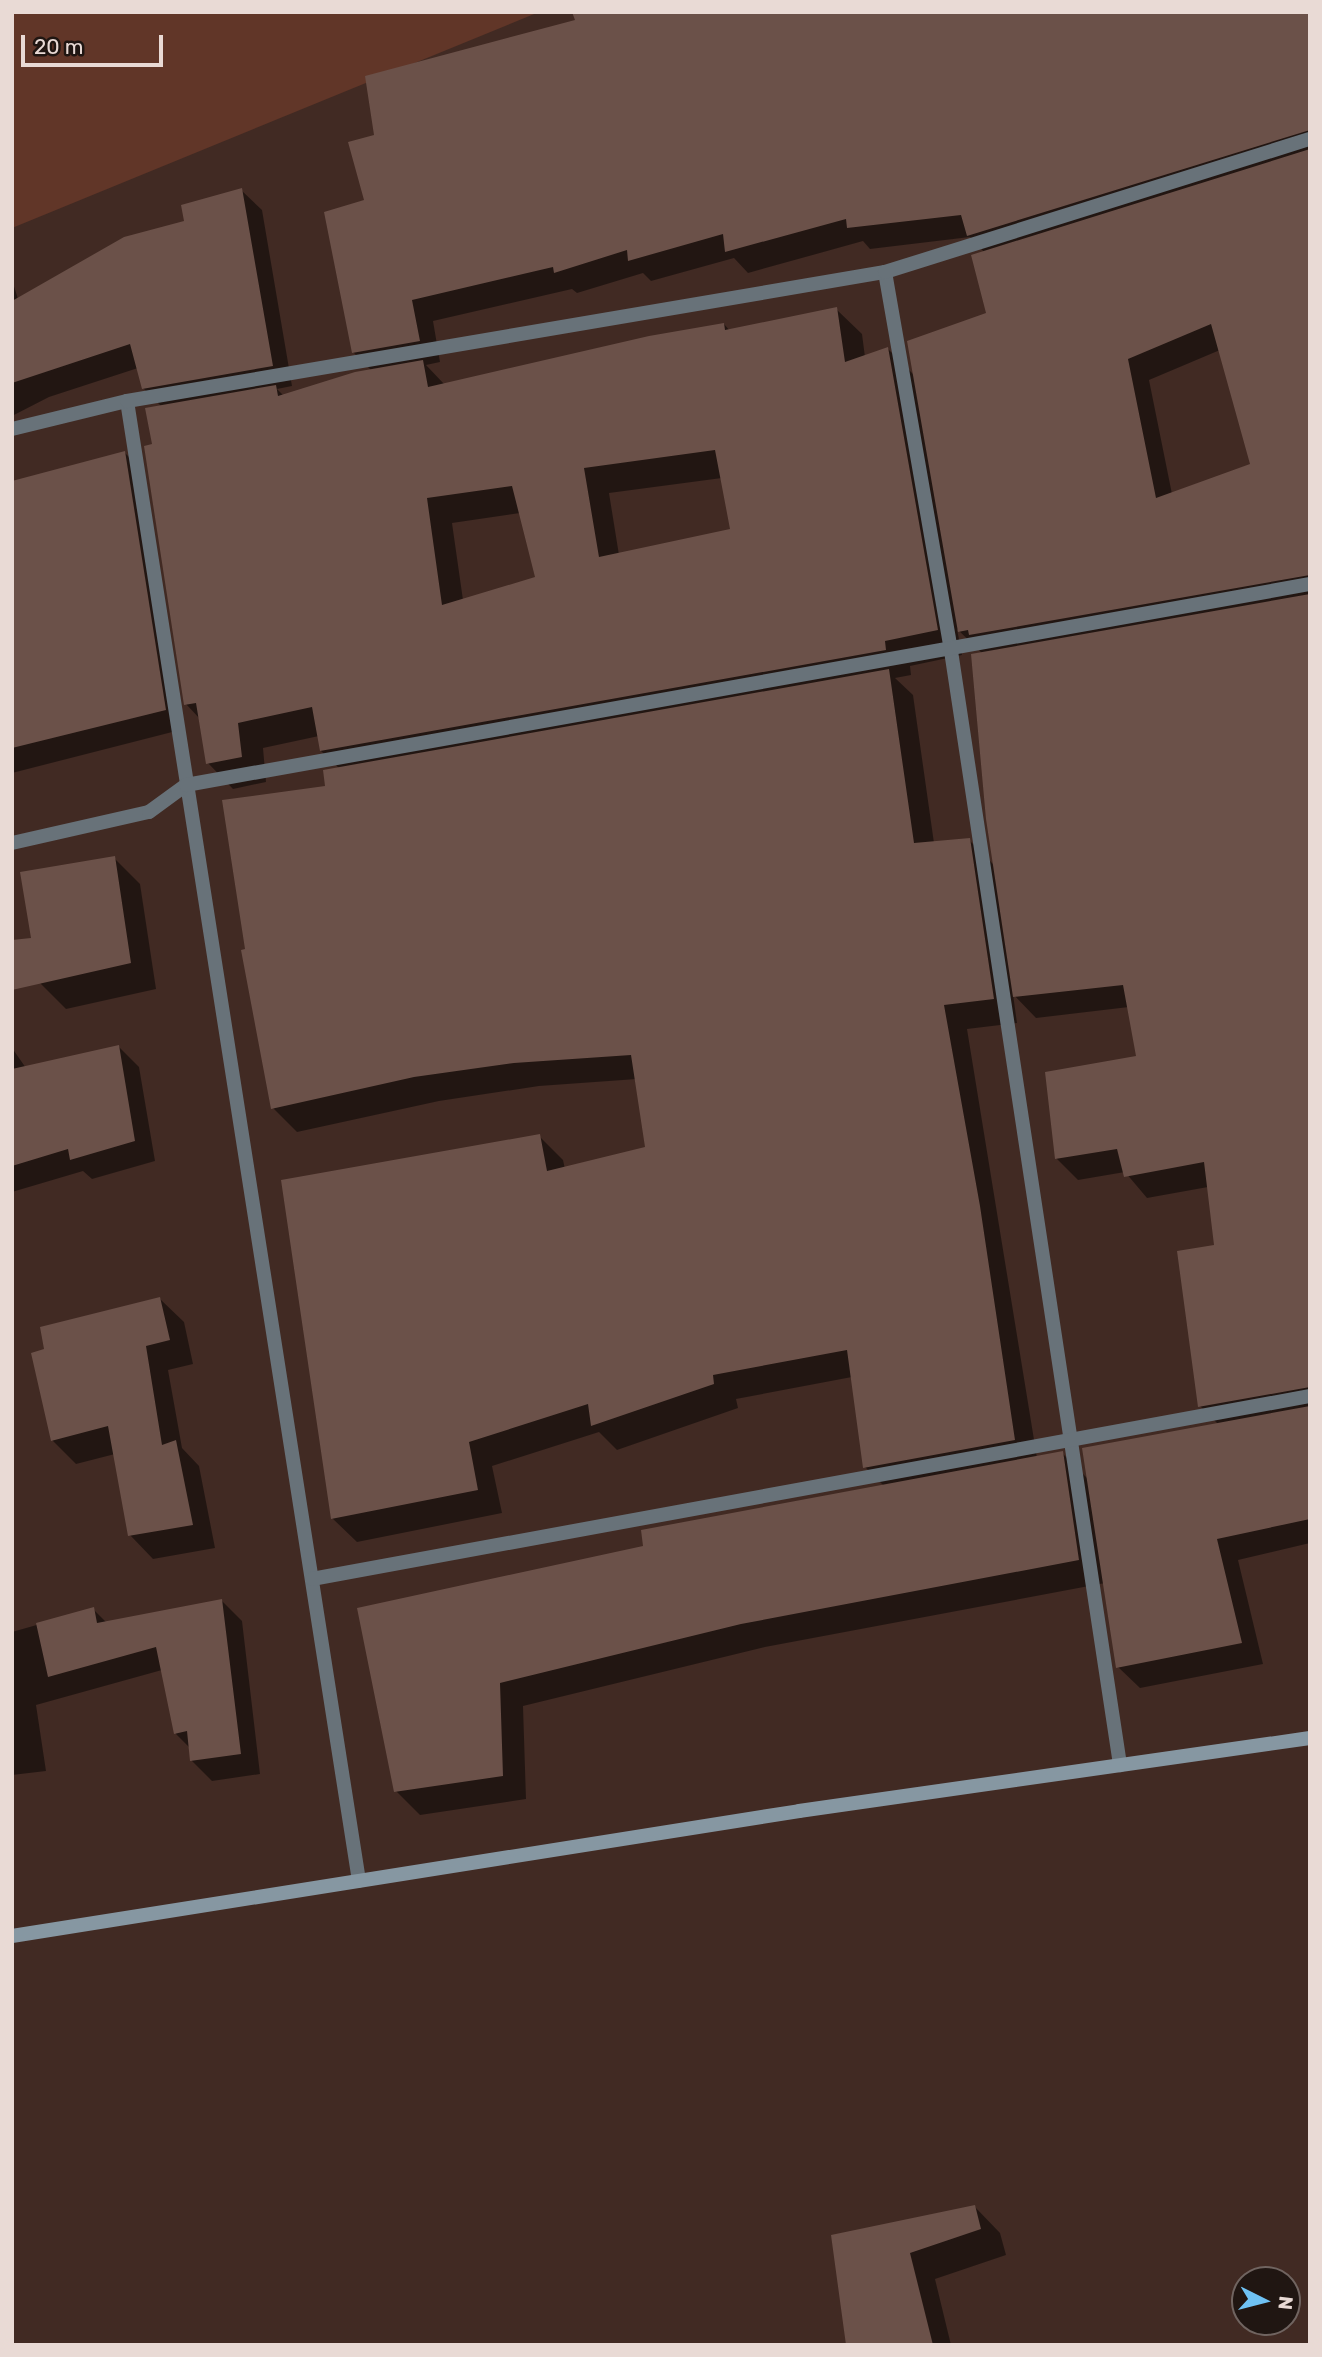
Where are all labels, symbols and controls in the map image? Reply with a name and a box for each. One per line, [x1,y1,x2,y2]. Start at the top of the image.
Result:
scale bar [24,21,166,65]
text: 20 m [34,34,83,59]
north arrow [1231,2266,1301,2336]
text: N [1273,2295,1298,2311]

